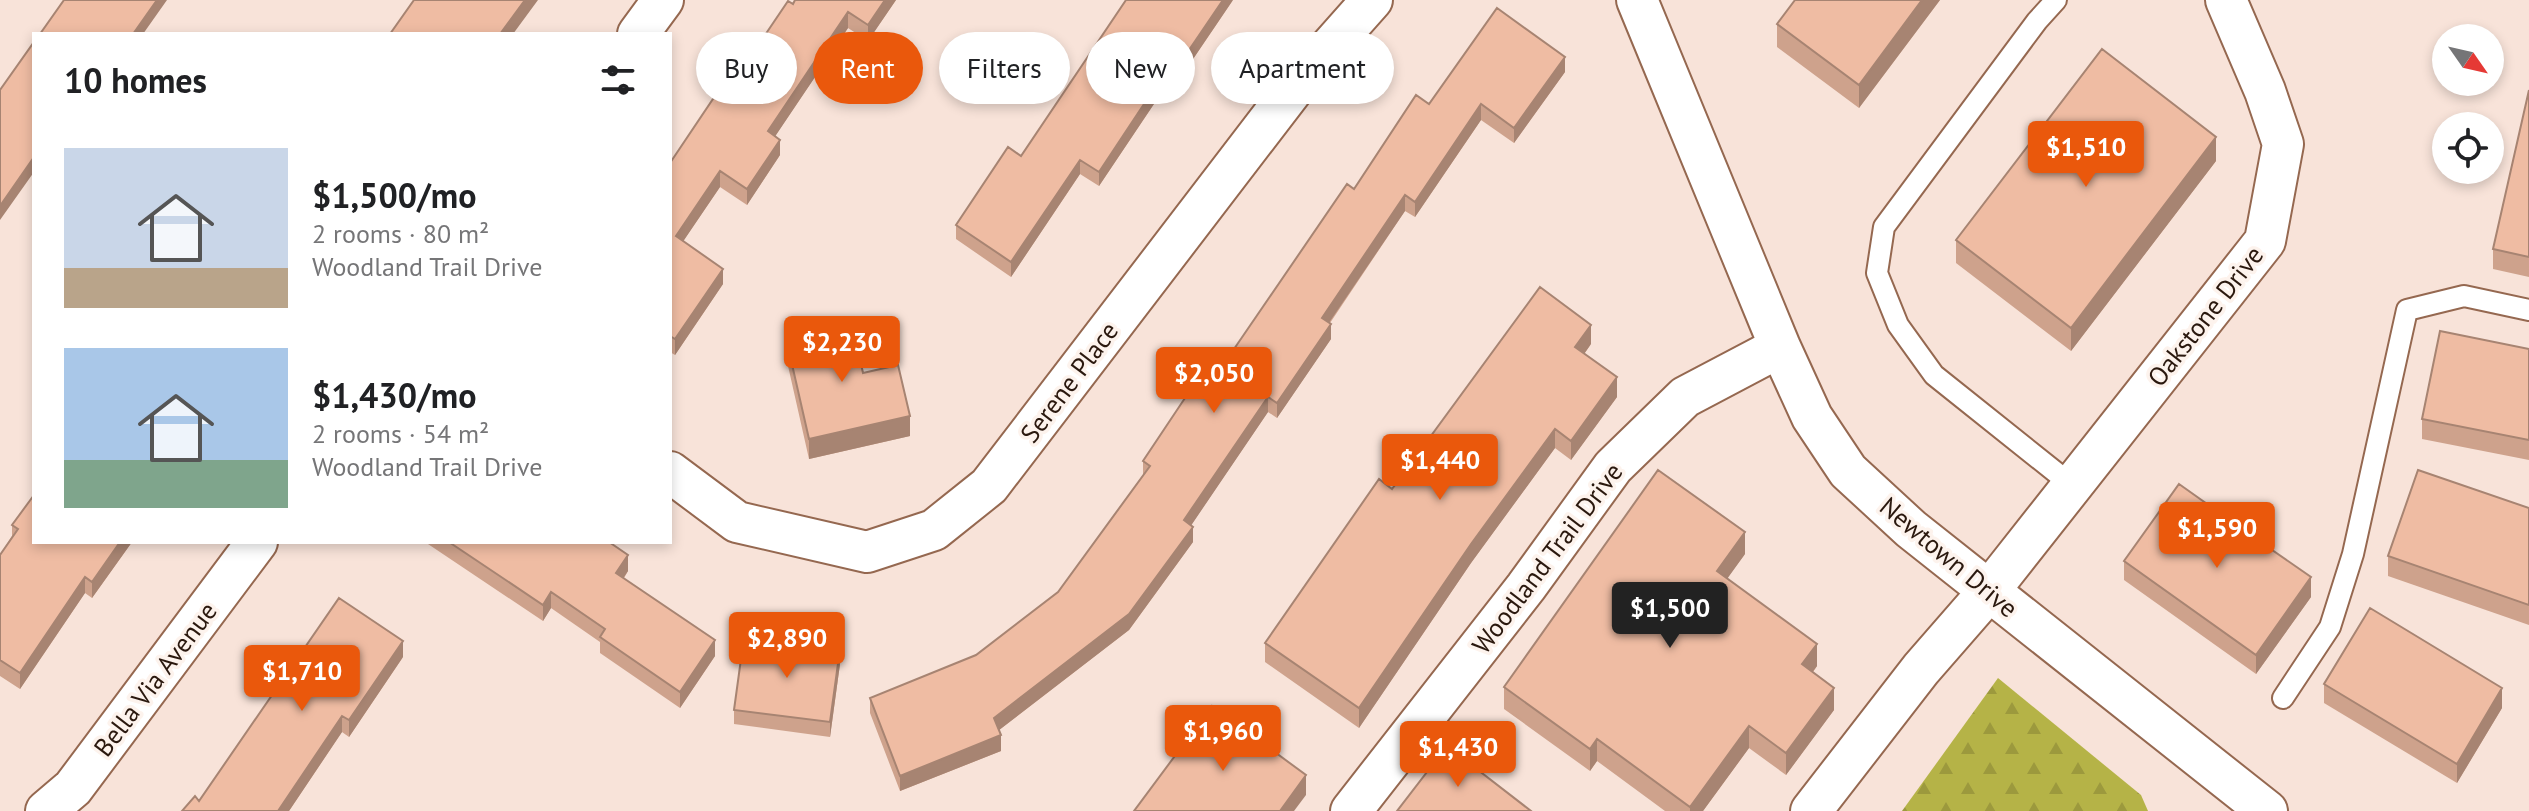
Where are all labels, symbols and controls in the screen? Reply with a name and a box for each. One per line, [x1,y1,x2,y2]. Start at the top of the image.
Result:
north arrow [2432,24,2504,96]
map controls [2432,24,2504,184]
chip: Buy [696,32,797,104]
chip: Rent [813,32,923,104]
chip: Filters [939,32,1070,104]
chip: New [1086,32,1195,104]
chip: Apartment [1211,32,1394,104]
text: 10 homes [64,58,207,102]
icon: filters [596,58,640,102]
button: locate [2432,112,2504,184]
pin: $1,510 [2021,121,2151,189]
text: $1,510 [2046,130,2126,163]
text: $1,500/mo [312,173,476,217]
icon: home [128,180,224,276]
text: 2 rooms · 80 m² [312,217,489,250]
street label: Oakstone Drive [2140,239,2270,393]
text: Woodland Trail Drive [312,250,542,283]
street label: Serene Place [1013,315,1125,449]
pin: $2,230 [777,316,907,384]
text: $2,230 [802,325,882,358]
pin: $2,050 [1149,347,1279,415]
text: $2,050 [1174,356,1254,389]
text: $1,430/mo [312,373,476,417]
icon: home [128,380,224,476]
text: 2 rooms · 54 m² [312,417,489,450]
pin: $1,440 [1375,434,1505,502]
text: $1,440 [1400,443,1480,476]
text: Woodland Trail Drive [312,450,542,483]
street label: Woodland Trail Drive [1465,456,1629,660]
street label: Newtown Drive [1873,490,2025,624]
pin: $1,590 [2152,502,2282,570]
text: $1,590 [2177,511,2257,544]
pin: $1,500 [1605,582,1735,650]
text: $1,500 [1630,591,1710,624]
street label: Bella Via Avenue [86,595,224,763]
pin: $2,890 [722,612,852,680]
text: $2,890 [747,621,827,654]
pin: $1,710 [237,645,367,713]
text: $1,710 [262,654,342,687]
pin: $1,960 [1158,705,1288,773]
text: $1,960 [1183,714,1263,747]
pin: $1,430 [1393,721,1523,789]
text: $1,430 [1418,730,1498,763]

